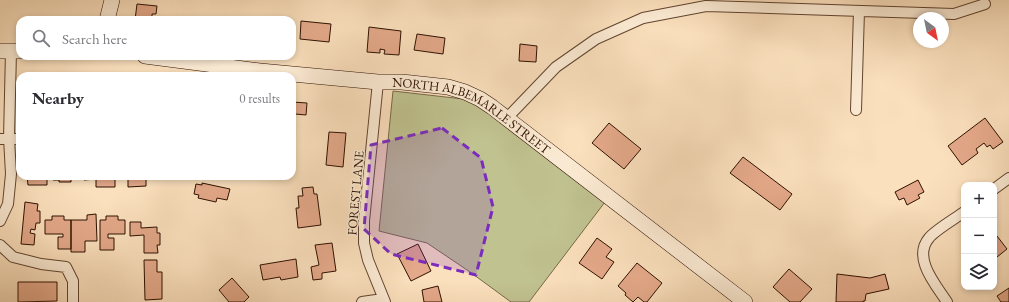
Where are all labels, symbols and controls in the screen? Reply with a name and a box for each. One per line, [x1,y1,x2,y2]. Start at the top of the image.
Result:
north arrow [913,12,949,48]
search box [16,16,296,60]
icon: search [30,27,52,49]
text: Search here [62,29,127,48]
street label: NORTH ALBEMARLE STREET [392,74,554,158]
text: Nearby [32,87,84,109]
text: 0 results [239,90,280,107]
street label: FOREST LANE [343,150,368,236]
map controls [961,182,997,290]
button: + [961,182,997,218]
button: − [961,218,997,254]
button: layers [961,254,997,290]

